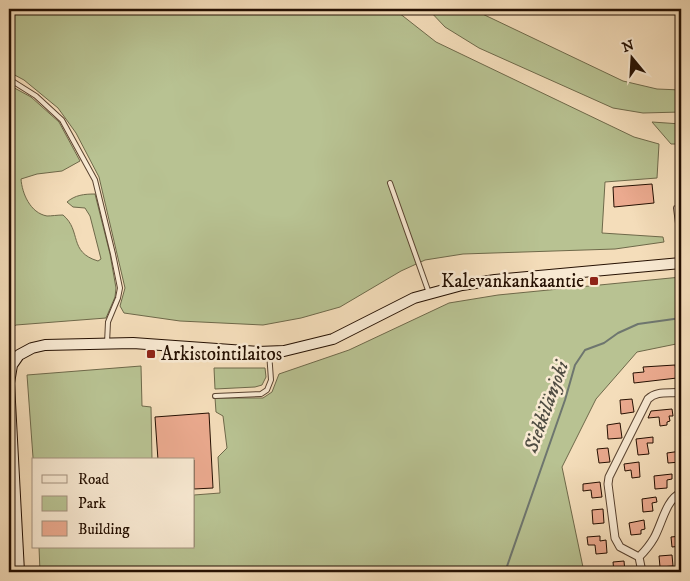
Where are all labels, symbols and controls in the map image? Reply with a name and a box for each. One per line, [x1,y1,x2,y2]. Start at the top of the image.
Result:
north arrow [608,32,658,82]
text: N [620,36,637,57]
place label: Kalevankankaantie [441,270,584,293]
marker: Kalevankankaantie [588,275,600,287]
place label: Arkistointilaitos [161,343,282,366]
marker: Arkistointilaitos [145,348,157,360]
water label: Siekkilänjoki [519,356,576,457]
legend [32,458,195,548]
text: Road [78,470,110,489]
text: Park [78,494,107,513]
text: Building [78,520,130,539]

